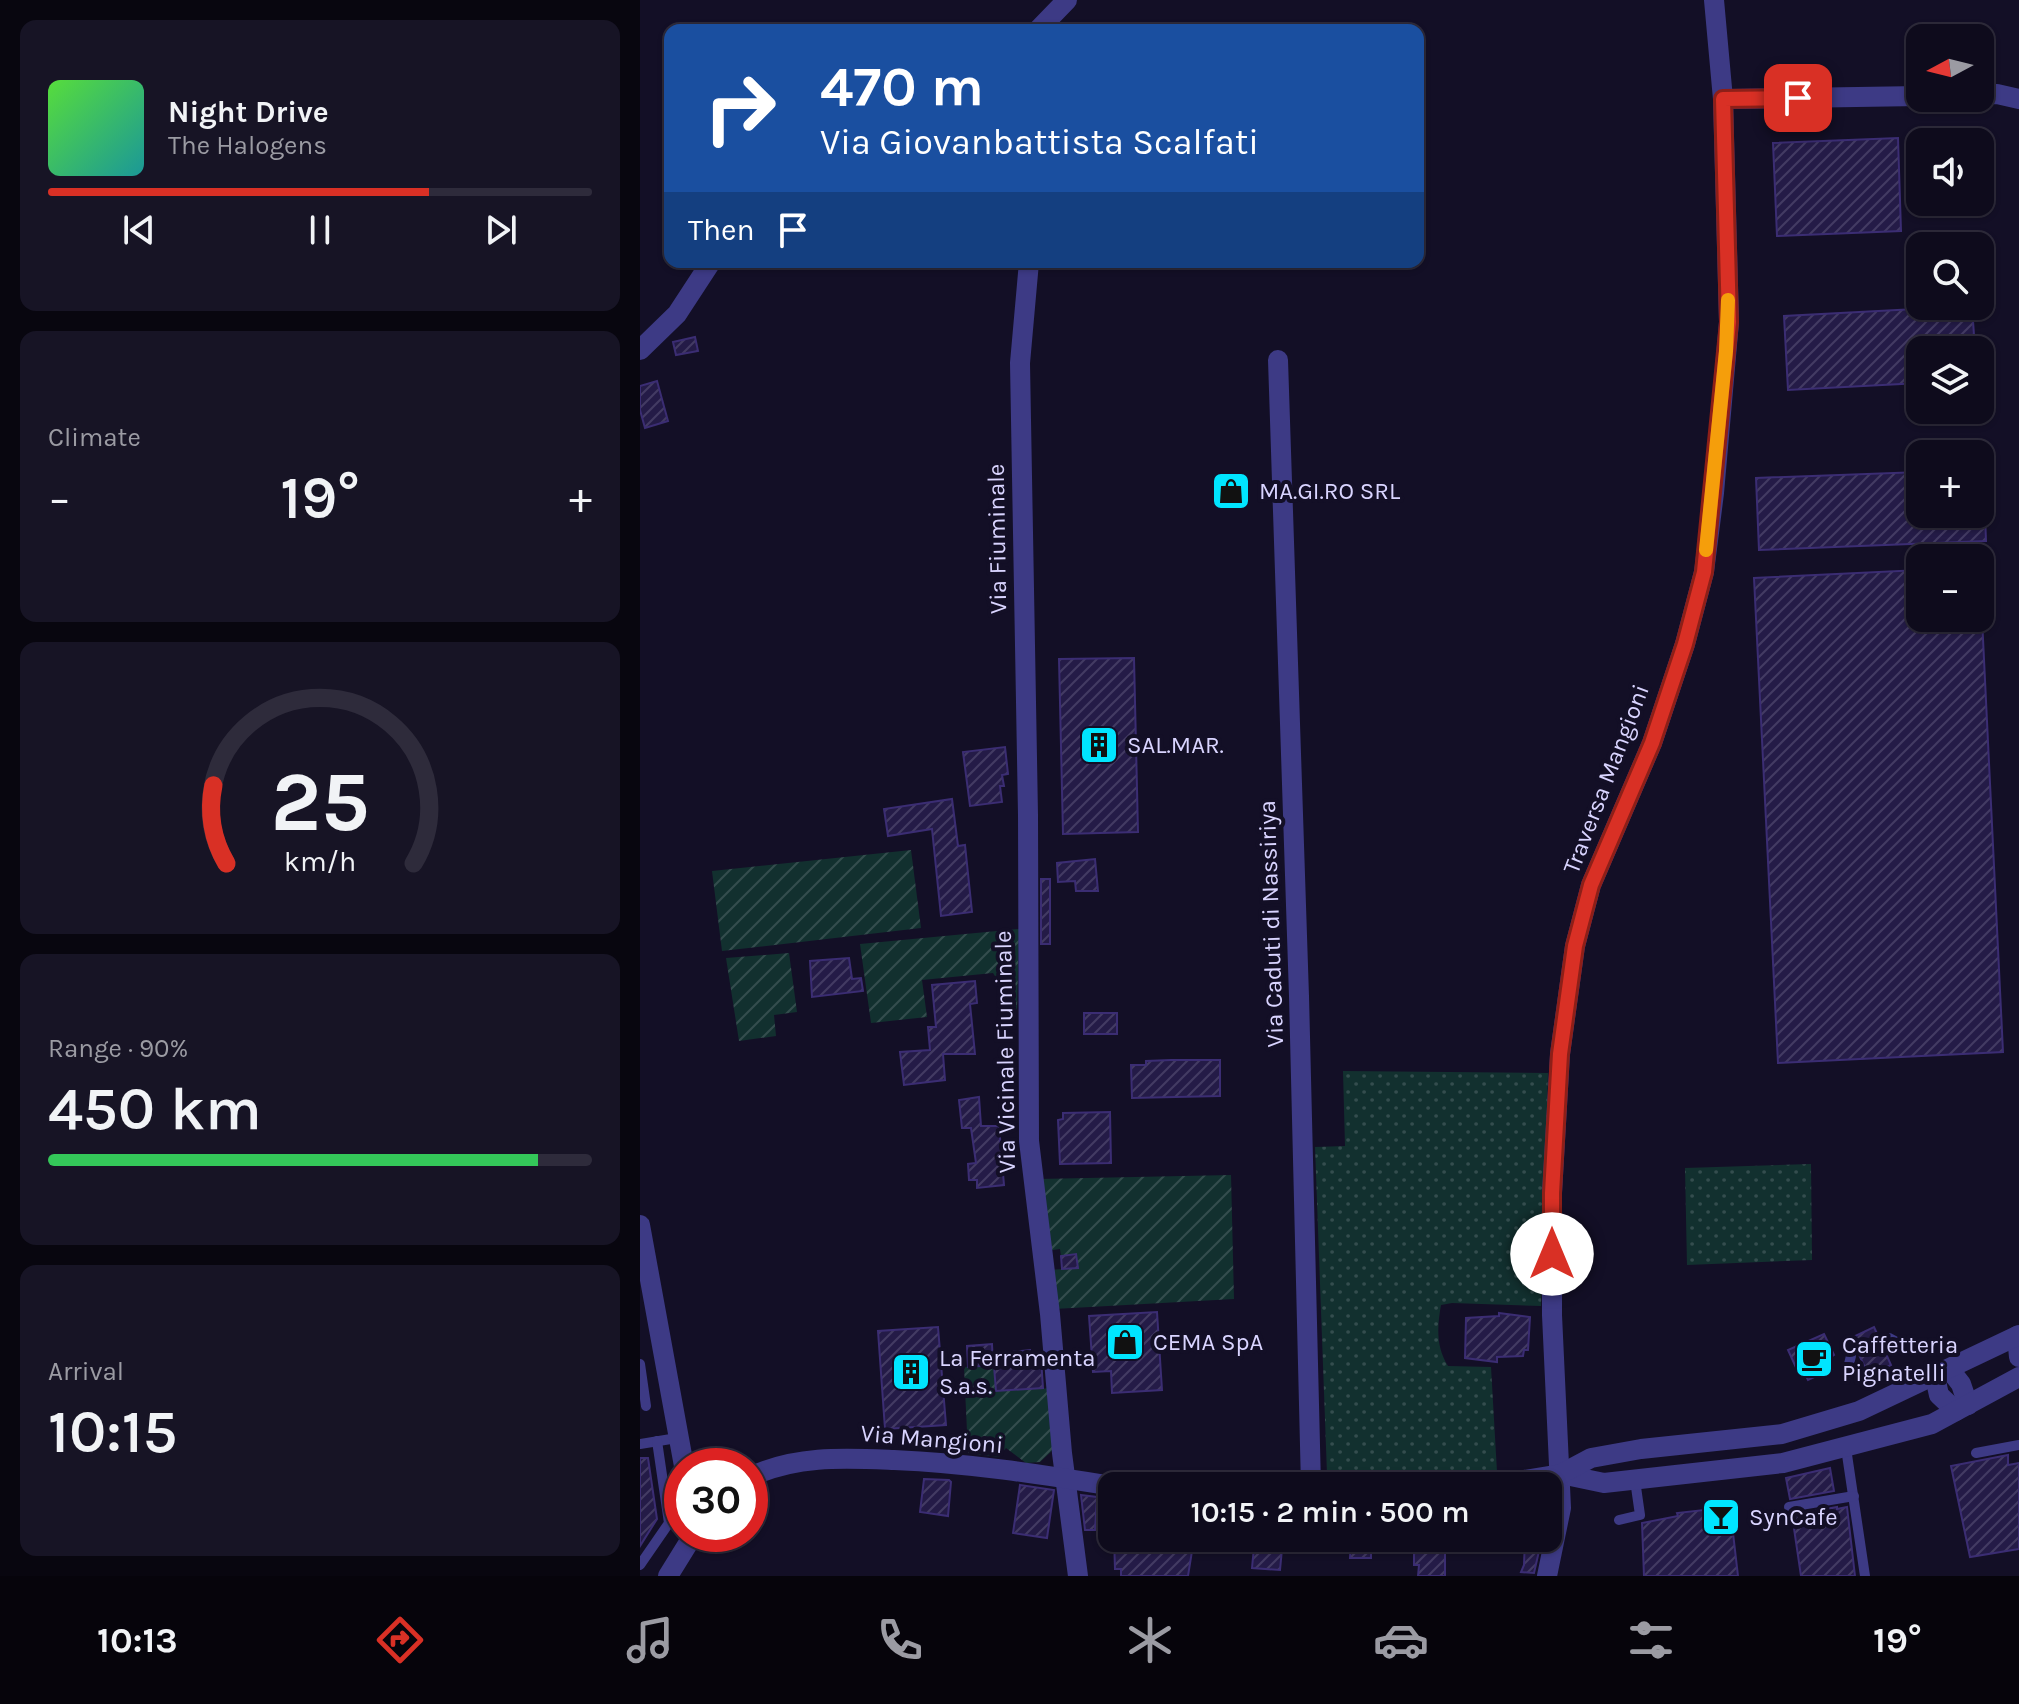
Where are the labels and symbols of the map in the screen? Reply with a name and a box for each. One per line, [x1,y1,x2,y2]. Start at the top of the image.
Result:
north arrow [1906,24,1994,112]
pin [1764,64,1832,132]
street label: Via Fiuminale [982,464,1012,614]
shop icon: MA.GI.RO SRL [1210,470,1252,512]
place label: MA.GI.RO SRL [1259,477,1401,505]
street label: Traversa Mangioni [1557,681,1655,877]
building icon: SAL.MAR. [1078,724,1120,766]
place label: SAL.MAR. [1127,731,1224,759]
street label: Via Caduti di Nassiriya [1253,800,1289,1048]
street label: Via Vicinale Fiuminale [989,930,1021,1174]
position arrow [1510,1212,1594,1296]
shop icon: CEMA SpA [1104,1321,1146,1363]
place label: CEMA SpA [1153,1328,1264,1356]
place label: Caffetteria Pignatelli [1842,1331,1958,1387]
cafe icon: Caffetteria Pignatelli [1793,1338,1835,1380]
place label: La Ferramenta S.a.s. [939,1344,1095,1400]
building icon: La Ferramenta S.a.s. [890,1351,932,1393]
street label: Via Mangioni [860,1419,1004,1459]
speed limit sign: 30 [664,1448,768,1552]
bar icon: SynCafe [1700,1496,1742,1538]
place label: SynCafe [1749,1503,1838,1531]

